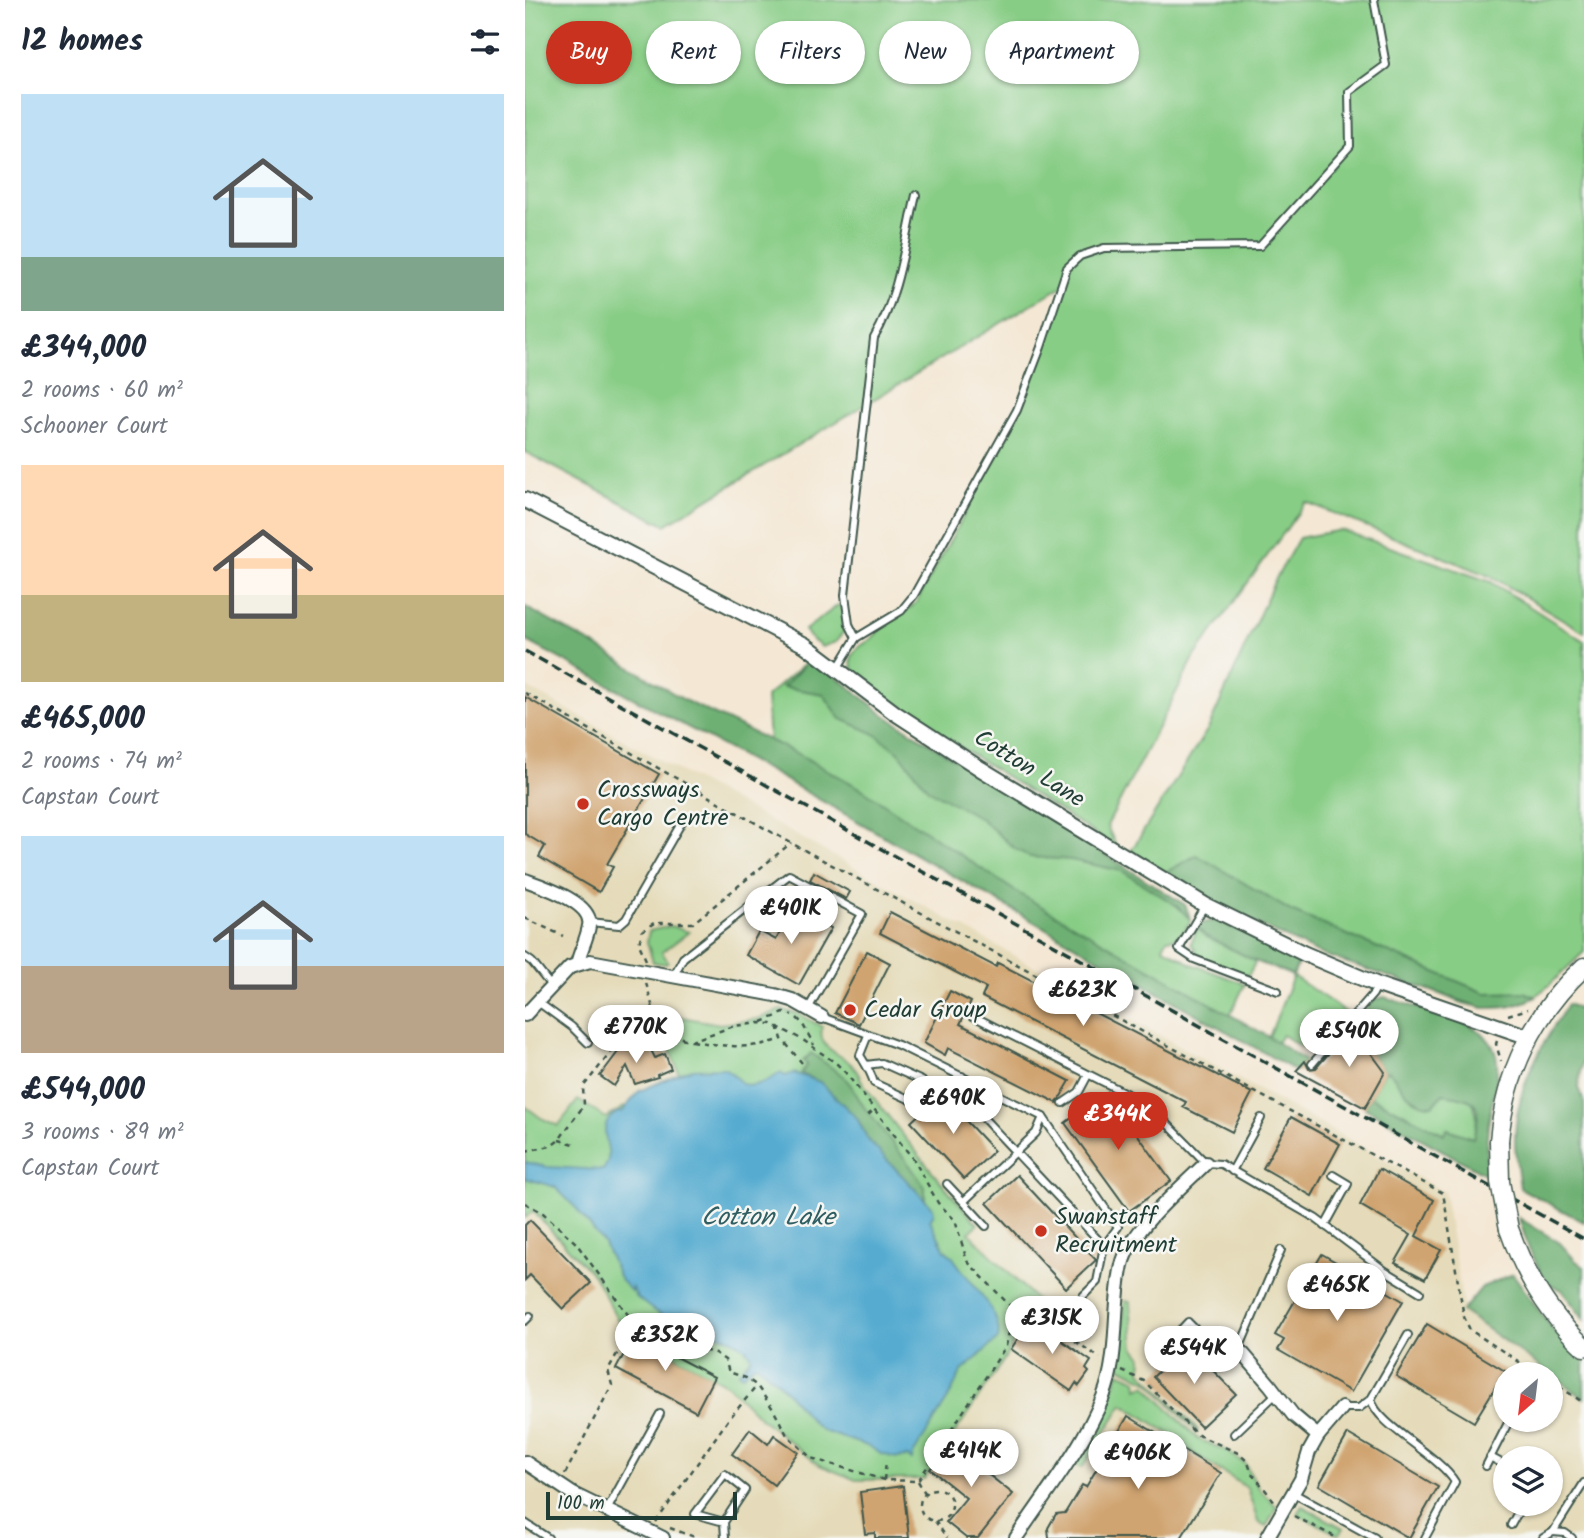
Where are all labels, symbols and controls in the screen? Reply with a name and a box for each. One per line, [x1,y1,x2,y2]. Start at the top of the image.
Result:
text: 12 homes [21,18,143,66]
chip: Buy [546,21,632,84]
chip: Rent [646,21,741,84]
chip: Filters [755,21,865,84]
chip: New [879,21,971,84]
chip: Apartment [985,21,1139,84]
icon: filters [466,23,504,61]
icon: home [200,140,326,266]
text: £344,000 [21,325,146,373]
text: 2 rooms · 60 m² [21,373,183,409]
text: Schooner Court [21,409,168,445]
icon: home [200,511,326,637]
text: £465,000 [21,696,145,744]
street label: Cotton Lane [966,719,1093,819]
text: 2 rooms · 74 m² [21,744,182,780]
place label: Crossways Cargo Centre [597,771,729,838]
text: Capstan Court [21,780,159,816]
marker: Crossways Cargo Centre [575,796,591,812]
icon: home [200,882,326,1008]
pin: £401K [742,886,840,946]
text: £401K [760,891,822,927]
pin: £623K [1034,968,1132,1028]
text: £623K [1048,973,1118,1009]
place label: Cedar Group [864,991,987,1030]
marker: Cedar Group [842,1002,858,1018]
pin: £770K [587,1006,685,1065]
text: £770K [604,1010,668,1046]
pin: £540K [1300,1010,1398,1069]
text: £540K [1316,1014,1382,1050]
text: £544,000 [21,1067,145,1115]
pin: £690K [904,1076,1002,1136]
text: £690K [920,1081,986,1117]
pin: £344K [1069,1092,1167,1152]
text: £344K [1084,1097,1152,1133]
text: 3 rooms · 89 m² [21,1115,184,1151]
text: Capstan Court [21,1151,159,1187]
water label: Cotton Lake [701,1197,837,1239]
place label: Swanstaff Recruitment [1055,1198,1178,1265]
marker: Swanstaff Recruitment [1033,1223,1049,1239]
pin: £465K [1288,1264,1386,1323]
text: £465K [1303,1268,1371,1304]
pin: £315K [1003,1296,1101,1356]
text: £315K [1021,1301,1083,1337]
pin: £352K [616,1314,714,1373]
text: £352K [631,1318,699,1354]
pin: £544K [1145,1326,1243,1386]
text: £544K [1160,1331,1228,1367]
north arrow [1493,1362,1563,1432]
map controls [1493,1362,1563,1516]
pin: £414K [922,1430,1020,1489]
pin: £406K [1089,1432,1187,1491]
text: £414K [940,1434,1002,1470]
text: £406K [1104,1436,1172,1472]
button: layers [1493,1446,1563,1516]
scale bar [546,1489,737,1521]
text: 100 m [557,1489,605,1519]

